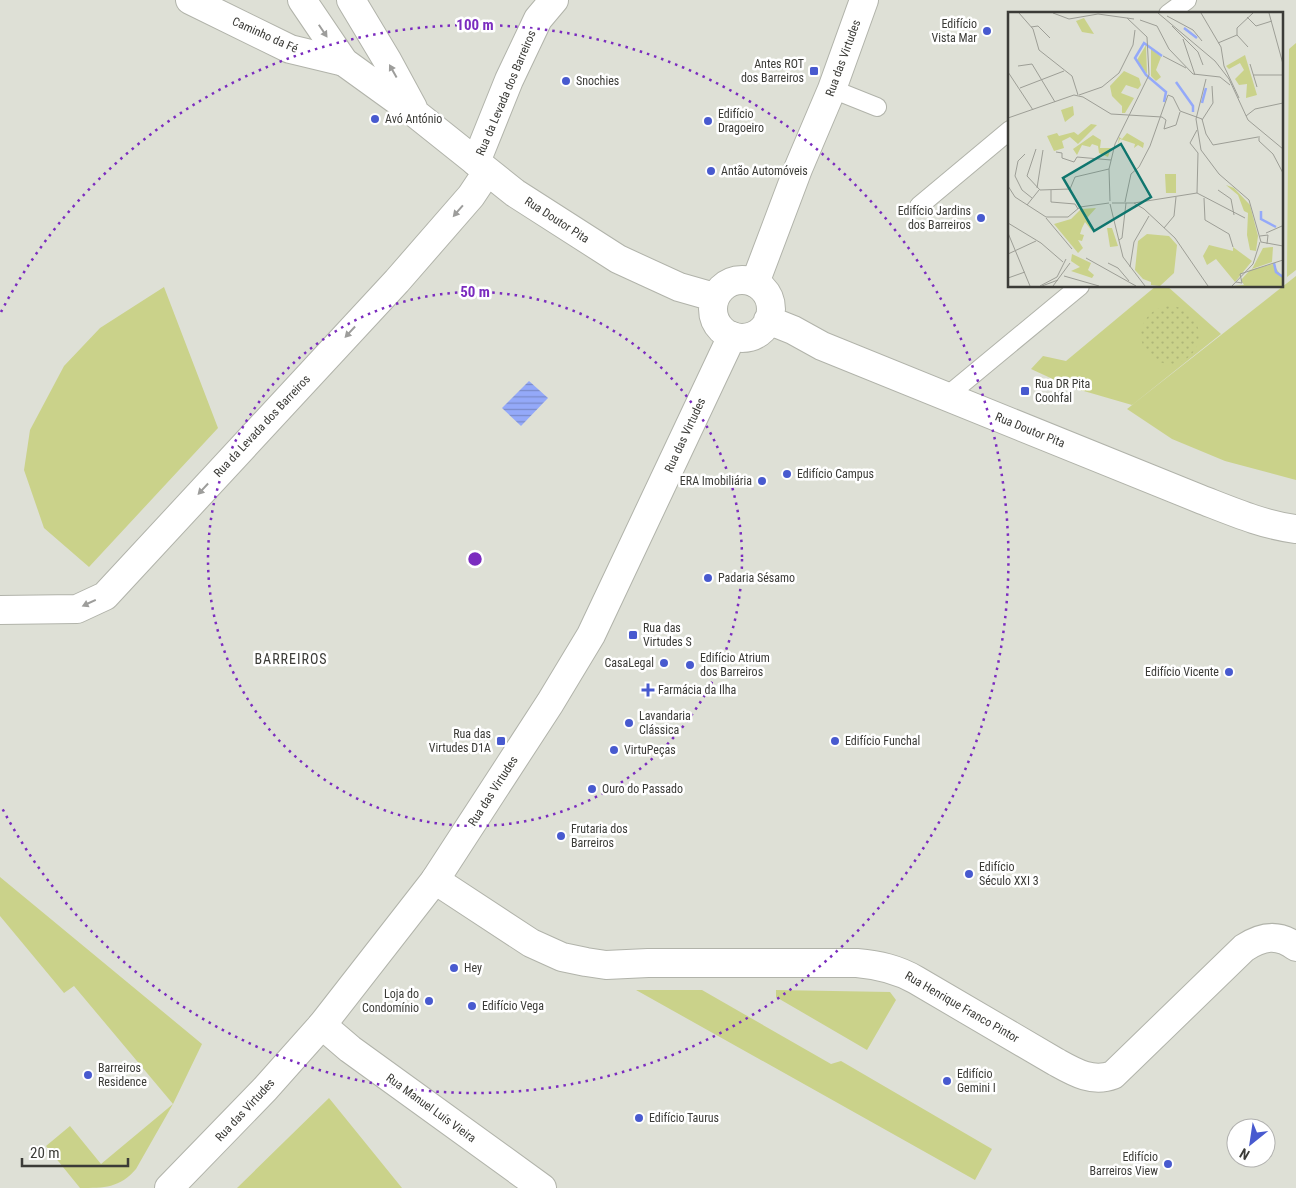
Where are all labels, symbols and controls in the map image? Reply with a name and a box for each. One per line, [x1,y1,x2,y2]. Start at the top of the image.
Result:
inset map [1008,12,1284,288]
street label: Caminho da Fé [230,14,300,56]
text: 100 m [456,16,494,34]
place label: Edifício Vista Mar [932,17,977,45]
street label: Rua das Virtudes [823,18,863,98]
one-way arrow [318,24,328,38]
marker: Edifício Vista Mar [981,25,993,37]
street label: Rua da Levada dos Barreiros [473,28,539,158]
place label: Antes ROT dos Barreiros [741,57,804,85]
one-way arrow [389,64,397,78]
marker: Antes ROT dos Barreiros [808,65,820,77]
place label: Snochies [576,74,619,88]
marker: Snochies [560,75,572,87]
place label: Edifício Dragoeiro [718,107,764,135]
place label: Avó António [385,112,442,126]
marker: Avó António [369,113,381,125]
marker: Edifício Dragoeiro [702,115,714,127]
place label: Antão Automóveis [721,164,808,178]
marker: Antão Automóveis [705,165,717,177]
street label: Rua Doutor Pita [522,194,592,246]
one-way arrow [452,204,464,216]
place label: Edifício Jardins dos Barreiros [898,204,971,232]
marker: Edifício Jardins dos Barreiros [975,212,987,224]
text: 50 m [460,283,490,301]
one-way arrow [344,325,356,337]
street label: Rua da Levada dos Barreiros [211,372,313,480]
place label: Rua DR Pita Coohfal [1035,377,1091,405]
marker: Rua DR Pita Coohfal [1019,385,1031,397]
street label: Rua das Virtudes [662,396,708,474]
street label: Rua Doutor Pita [993,410,1067,450]
place label: Edifício Campus [797,467,874,481]
marker: Edifício Campus [781,468,793,480]
place label: ERA Imobiliária [680,474,752,488]
marker: ERA Imobiliária [756,475,768,487]
one-way arrow [198,483,209,496]
centre of rings [466,550,484,568]
place label: Padaria Sésamo [718,571,795,585]
marker: Padaria Sésamo [702,572,714,584]
one-way arrow [82,599,96,607]
place label: Rua das Virtudes S [643,621,692,649]
marker: Rua das Virtudes S [627,629,639,641]
district label: BARREIROS [254,651,328,667]
place label: Edifício Atrium dos Barreiros [700,651,770,679]
place label: CasaLegal [604,656,654,670]
marker: CasaLegal [658,657,670,669]
marker: Edifício Atrium dos Barreiros [684,659,696,671]
place label: Edifício Vicente [1145,665,1219,679]
marker: Edifício Vicente [1223,666,1235,678]
place label: Farmácia da Ilha [658,683,737,697]
marker: Farmácia da Ilha [642,684,654,696]
place label: Lavandaria Clássica [639,709,691,737]
marker: Lavandaria Clássica [623,717,635,729]
place label: Rua das Virtudes D1A [429,727,491,755]
place label: Edifício Funchal [845,734,920,748]
marker: Rua das Virtudes D1A [495,735,507,747]
marker: Edifício Funchal [829,735,841,747]
place label: VirtuPeças [624,743,676,757]
marker: VirtuPeças [608,744,620,756]
street label: Rua das Virtudes [465,753,521,829]
place label: Ouro do Passado [602,782,683,796]
marker: Ouro do Passado [586,783,598,795]
place label: Frutaria dos Barreiros [571,822,628,850]
marker: Frutaria dos Barreiros [555,830,567,842]
place label: Edifício Século XXI 3 [979,860,1039,888]
marker: Edifício Século XXI 3 [963,868,975,880]
place label: Hey [464,961,482,975]
marker: Hey [448,962,460,974]
street label: Rua Henrique Franco Pintor [902,969,1022,1046]
place label: Loja do Condomínio [362,987,419,1015]
marker: Loja do Condomínio [423,995,435,1007]
place label: Edifício Vega [482,999,544,1013]
marker: Edifício Vega [466,1000,478,1012]
place label: Barreiros Residence [98,1061,147,1089]
place label: Edifício Gemini I [957,1067,996,1095]
marker: Barreiros Residence [82,1069,94,1081]
street label: Rua Manuel Luís Vieira [383,1071,479,1145]
marker: Edifício Gemini I [941,1075,953,1087]
street label: Rua das Virtudes [212,1076,278,1144]
place label: Edifício Taurus [649,1111,719,1125]
marker: Edifício Taurus [633,1112,645,1124]
north arrow [1226,1118,1276,1168]
scale bar [22,1136,129,1168]
text: 20 m [30,1144,60,1162]
text: N [1237,1145,1252,1163]
place label: Edifício Barreiros View [1089,1150,1158,1178]
marker: Edifício Barreiros View [1162,1158,1174,1170]

